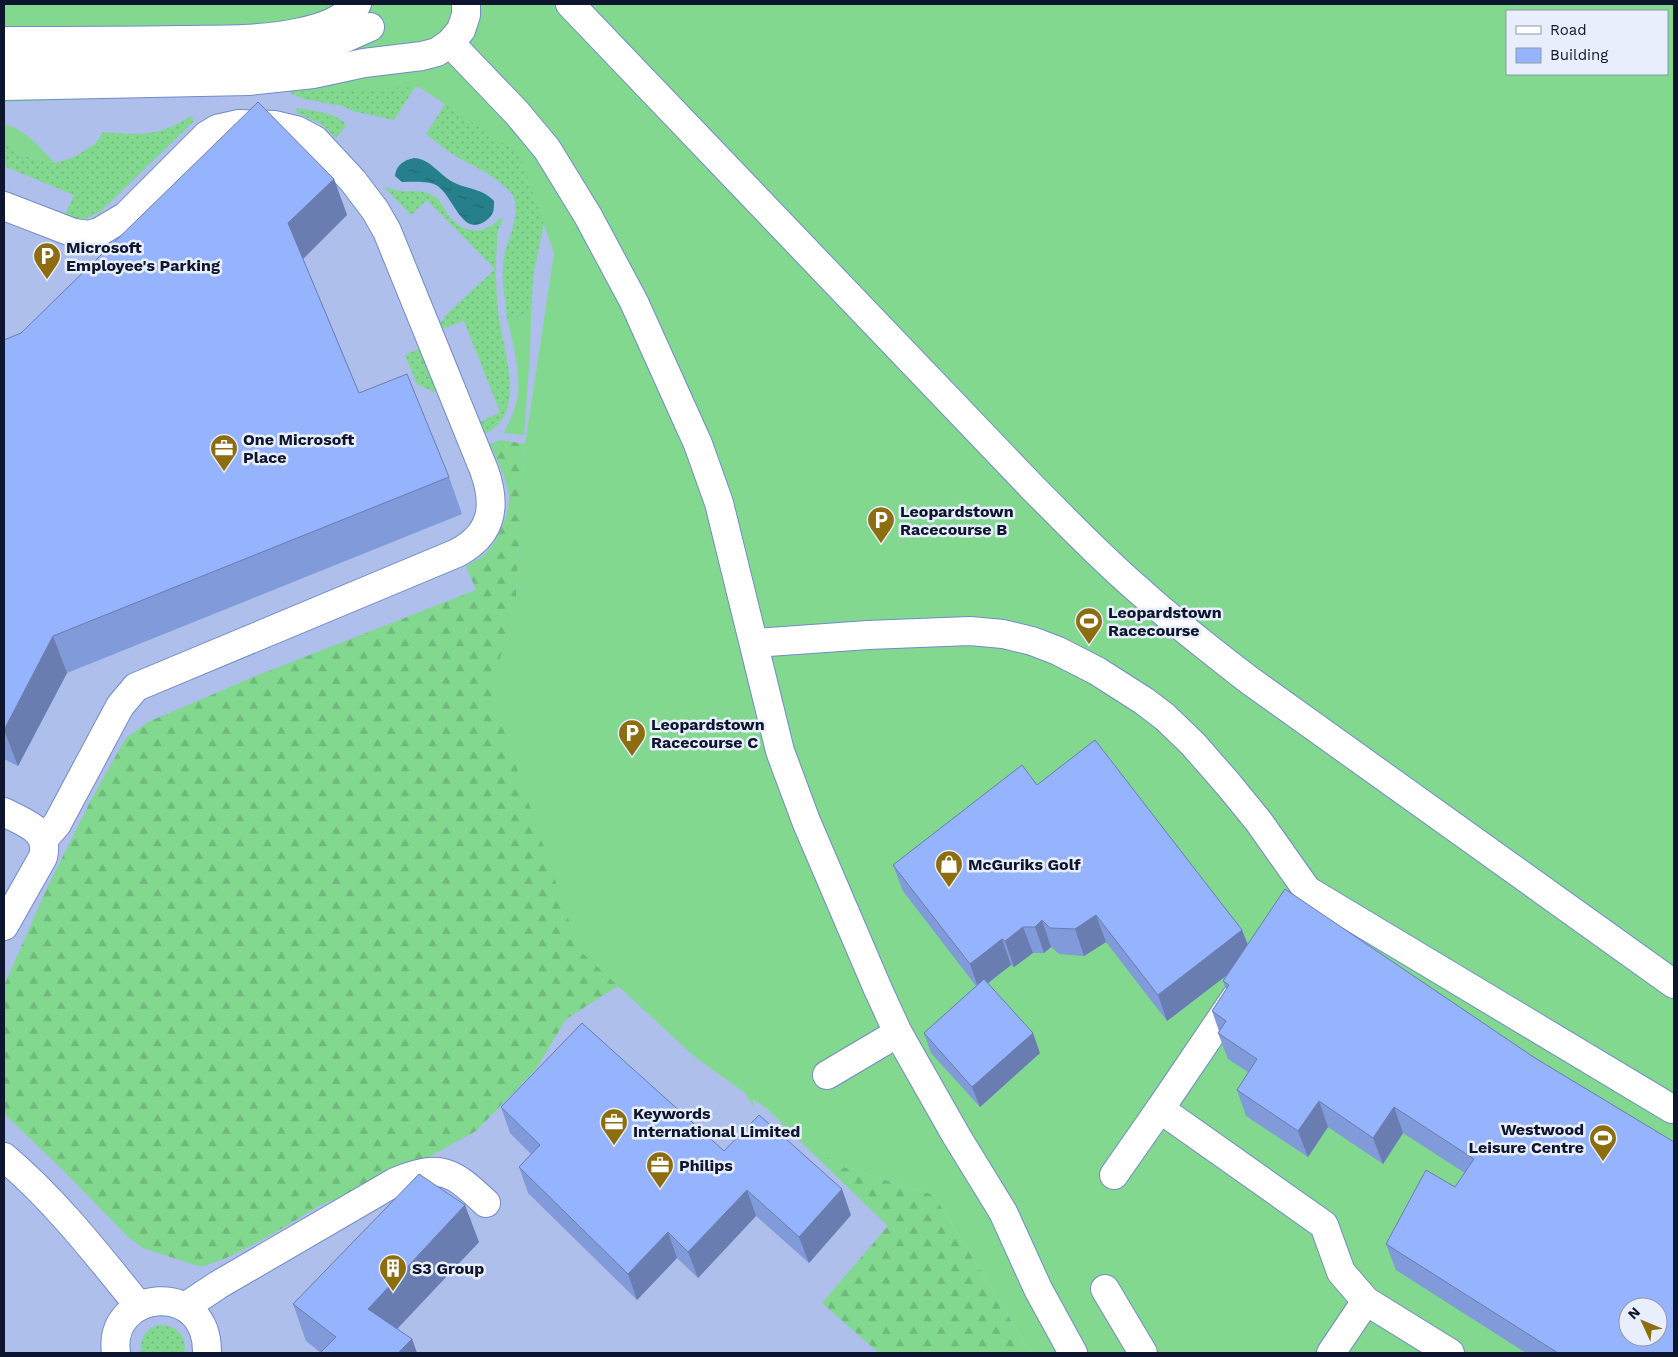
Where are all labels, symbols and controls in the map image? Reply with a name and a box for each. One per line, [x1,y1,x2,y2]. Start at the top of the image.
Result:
legend [1506,10,1668,75]
text: Road [1550,21,1587,39]
text: Building [1550,46,1608,64]
place label: Microsoft Employee's Parking [66,238,220,275]
parking icon: Microsoft Employee's Parking [32,241,62,280]
place label: One Microsoft Place [243,430,354,467]
office icon: One Microsoft Place [209,433,239,472]
place label: Leopardstown Racecourse B [900,502,1014,539]
parking icon: Leopardstown Racecourse B [866,505,896,544]
place label: Leopardstown Racecourse [1108,603,1222,640]
sports icon: Leopardstown Racecourse [1074,606,1104,645]
place label: Leopardstown Racecourse C [651,715,765,752]
parking icon: Leopardstown Racecourse C [617,718,647,757]
shop icon: McGuriks Golf [934,849,964,888]
place label: McGuriks Golf [968,855,1081,874]
place label: Keywords International Limited [633,1104,800,1141]
office icon: Keywords International Limited [599,1107,629,1146]
place label: Westwood Leisure Centre [1468,1120,1584,1157]
sports icon: Westwood Leisure Centre [1588,1123,1618,1162]
office icon: Philips [645,1150,675,1189]
place label: Philips [679,1156,733,1175]
building icon: S3 Group [378,1253,408,1292]
place label: S3 Group [412,1259,484,1278]
north arrow [1618,1297,1668,1347]
text: N [1624,1304,1643,1322]

